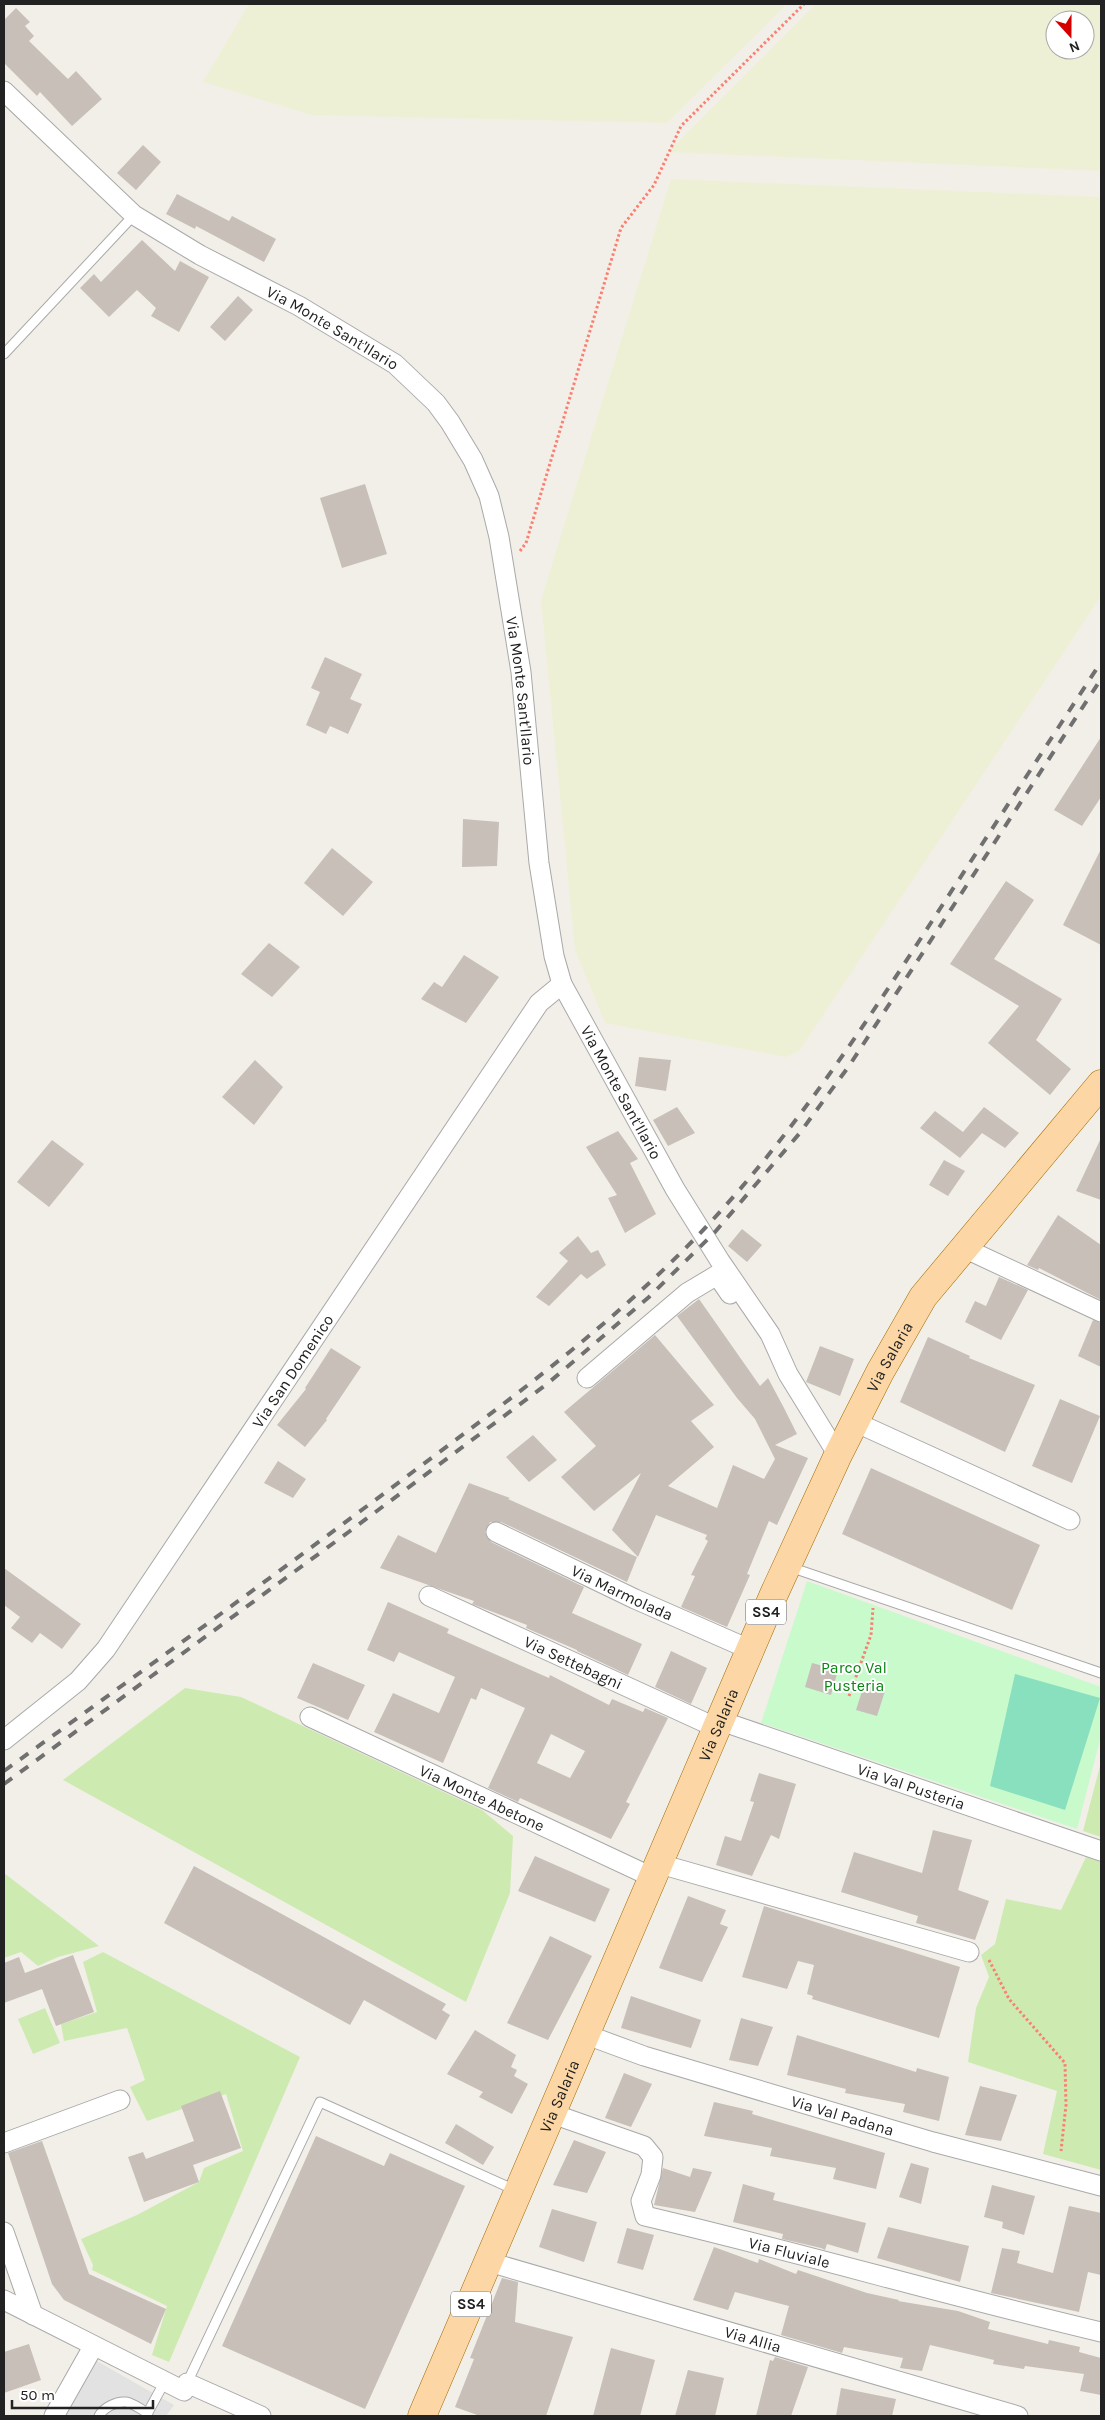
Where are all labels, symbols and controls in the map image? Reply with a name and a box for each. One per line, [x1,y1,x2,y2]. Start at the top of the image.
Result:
north arrow [1045,10,1095,60]
text: N [1067,37,1082,56]
street label: Via Monte Sant'Ilario [263,282,402,374]
street label: Via Monte Sant'Ilario [502,615,539,766]
street label: Via Monte Sant'Ilario [577,1022,666,1163]
street label: Via San Domenico [248,1311,338,1431]
street label: Via Salaria [862,1318,917,1395]
street label: Via Marmolada [568,1561,676,1625]
road number: SS4 [746,1600,786,1624]
street label: Via Settebagni [521,1632,626,1693]
park label: Parco Val Pusteria [821,1658,887,1695]
street label: Via Salaria [694,1686,742,1764]
street label: Via Val Pusteria [855,1759,967,1814]
street label: Via Monte Abetone [416,1761,547,1835]
street label: Via Salaria [535,2057,583,2136]
street label: Via Val Padana [789,2091,896,2140]
street label: Via Fluviale [747,2233,832,2272]
road number: SS4 [451,2292,491,2316]
street label: Via Allia [722,2322,783,2357]
scale bar [12,2378,154,2410]
text: 50 m [20,2386,55,2404]

